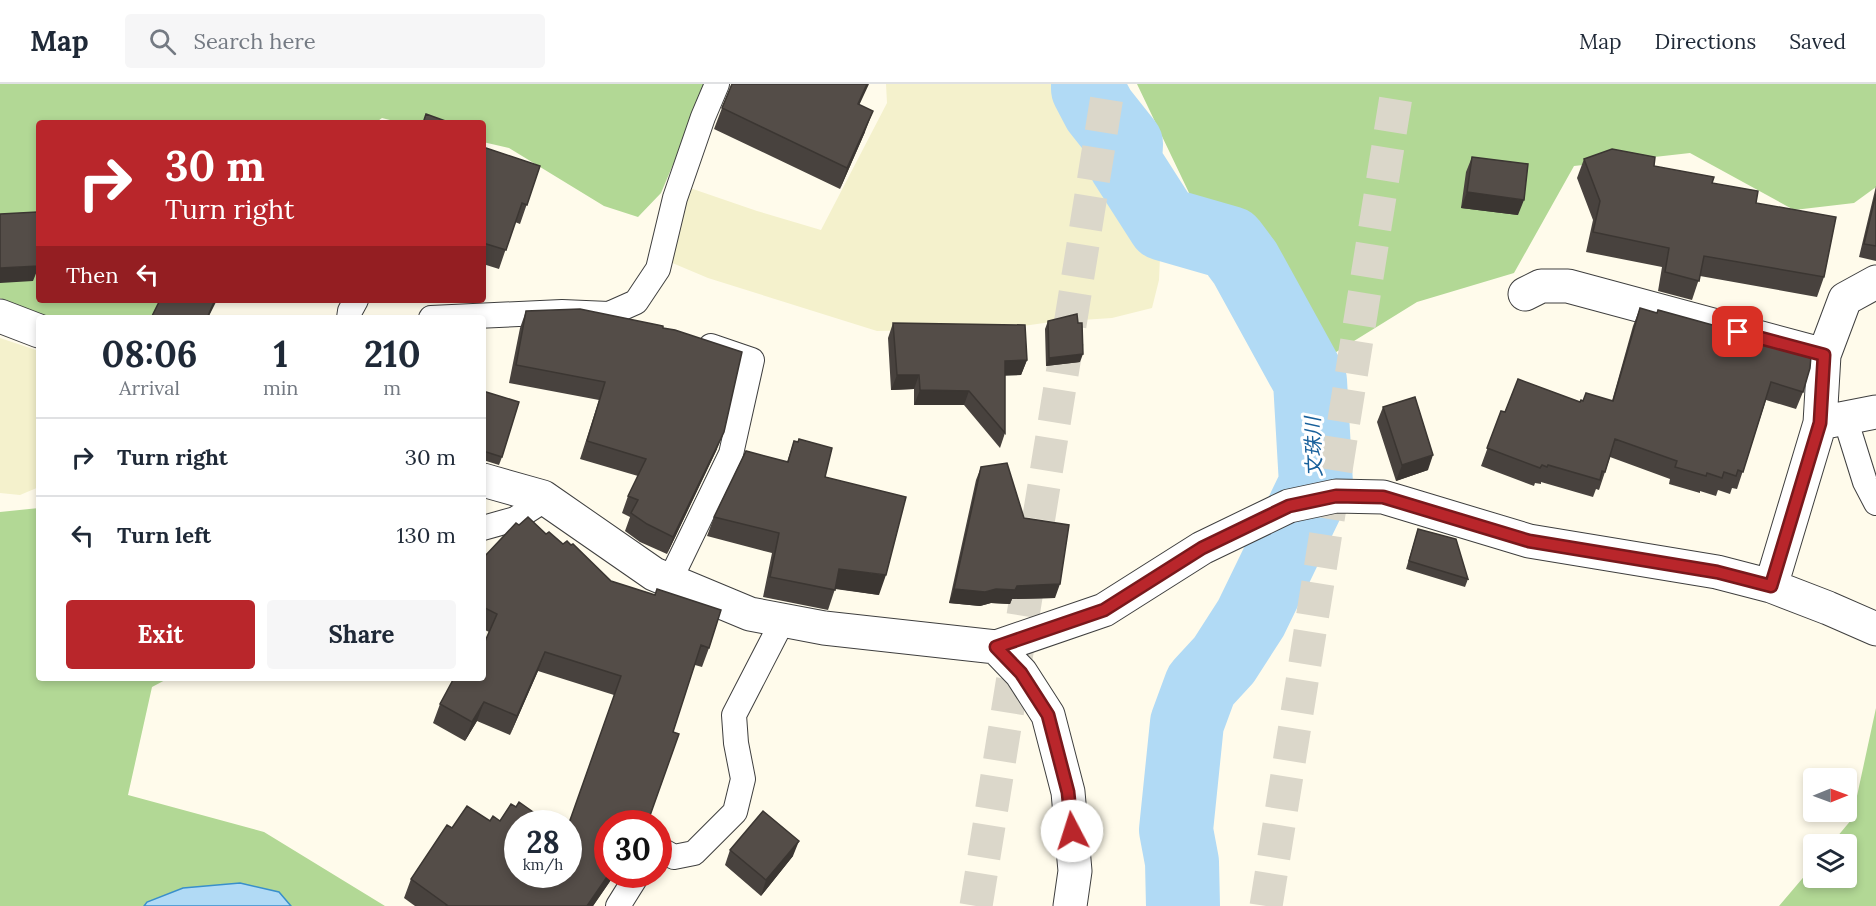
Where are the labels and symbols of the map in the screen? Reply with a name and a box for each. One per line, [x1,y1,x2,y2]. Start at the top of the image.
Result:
pin [1712,306,1763,357]
water label: 文珠川 [1299,415,1327,477]
north arrow [1803,768,1857,822]
position arrow [1040,799,1104,863]
speed limit sign: 30 [594,810,672,888]

